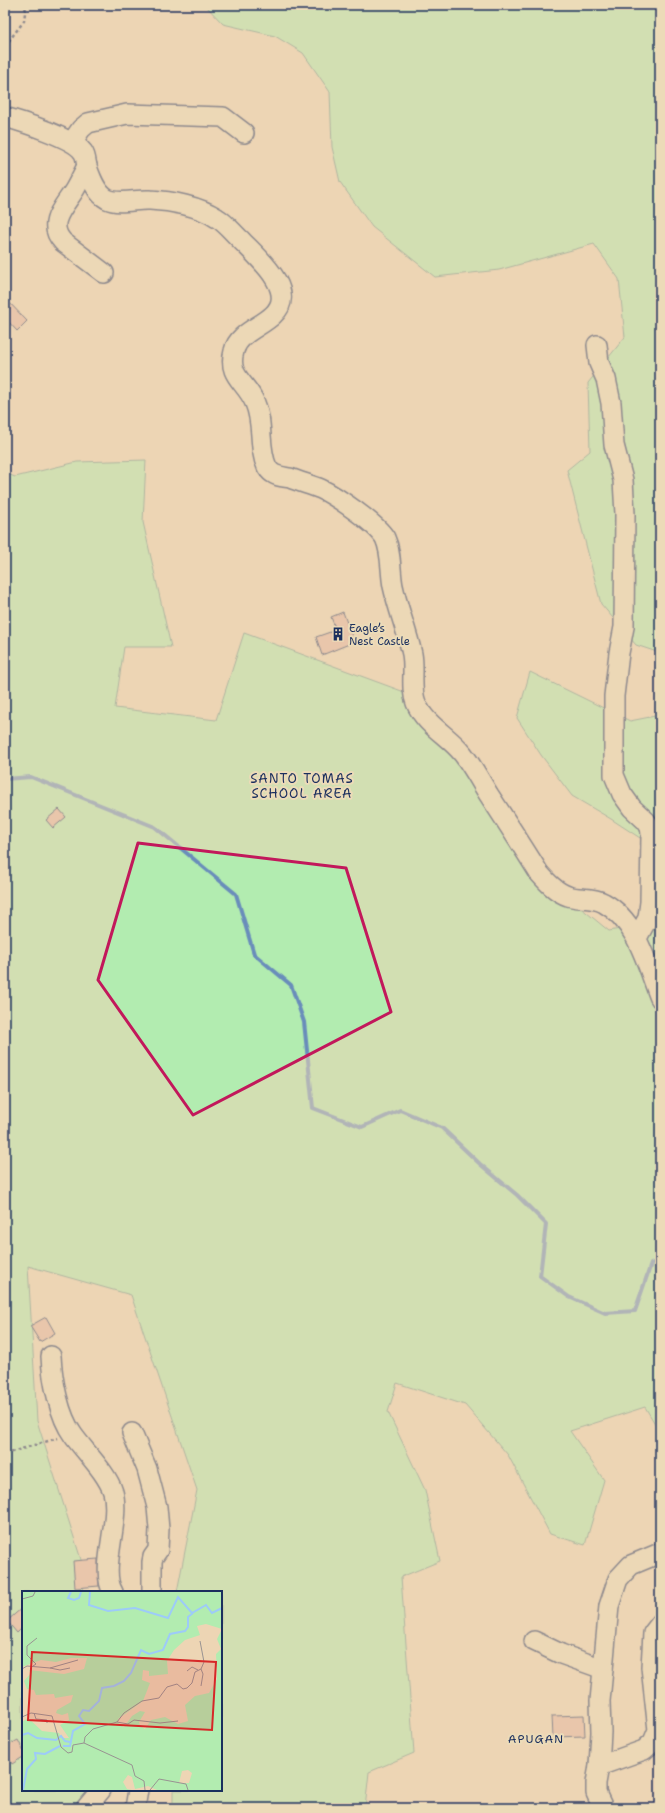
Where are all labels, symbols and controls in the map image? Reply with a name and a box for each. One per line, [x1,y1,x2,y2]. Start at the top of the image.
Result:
place label: Eagle’s Nest Castle [349,621,410,649]
building icon: Eagle’s Nest Castle [330,626,346,642]
district label: SANTO TOMAS SCHOOL AREA [250,770,354,802]
inset map [22,1591,222,1791]
district label: APUGAN [508,1731,564,1747]

